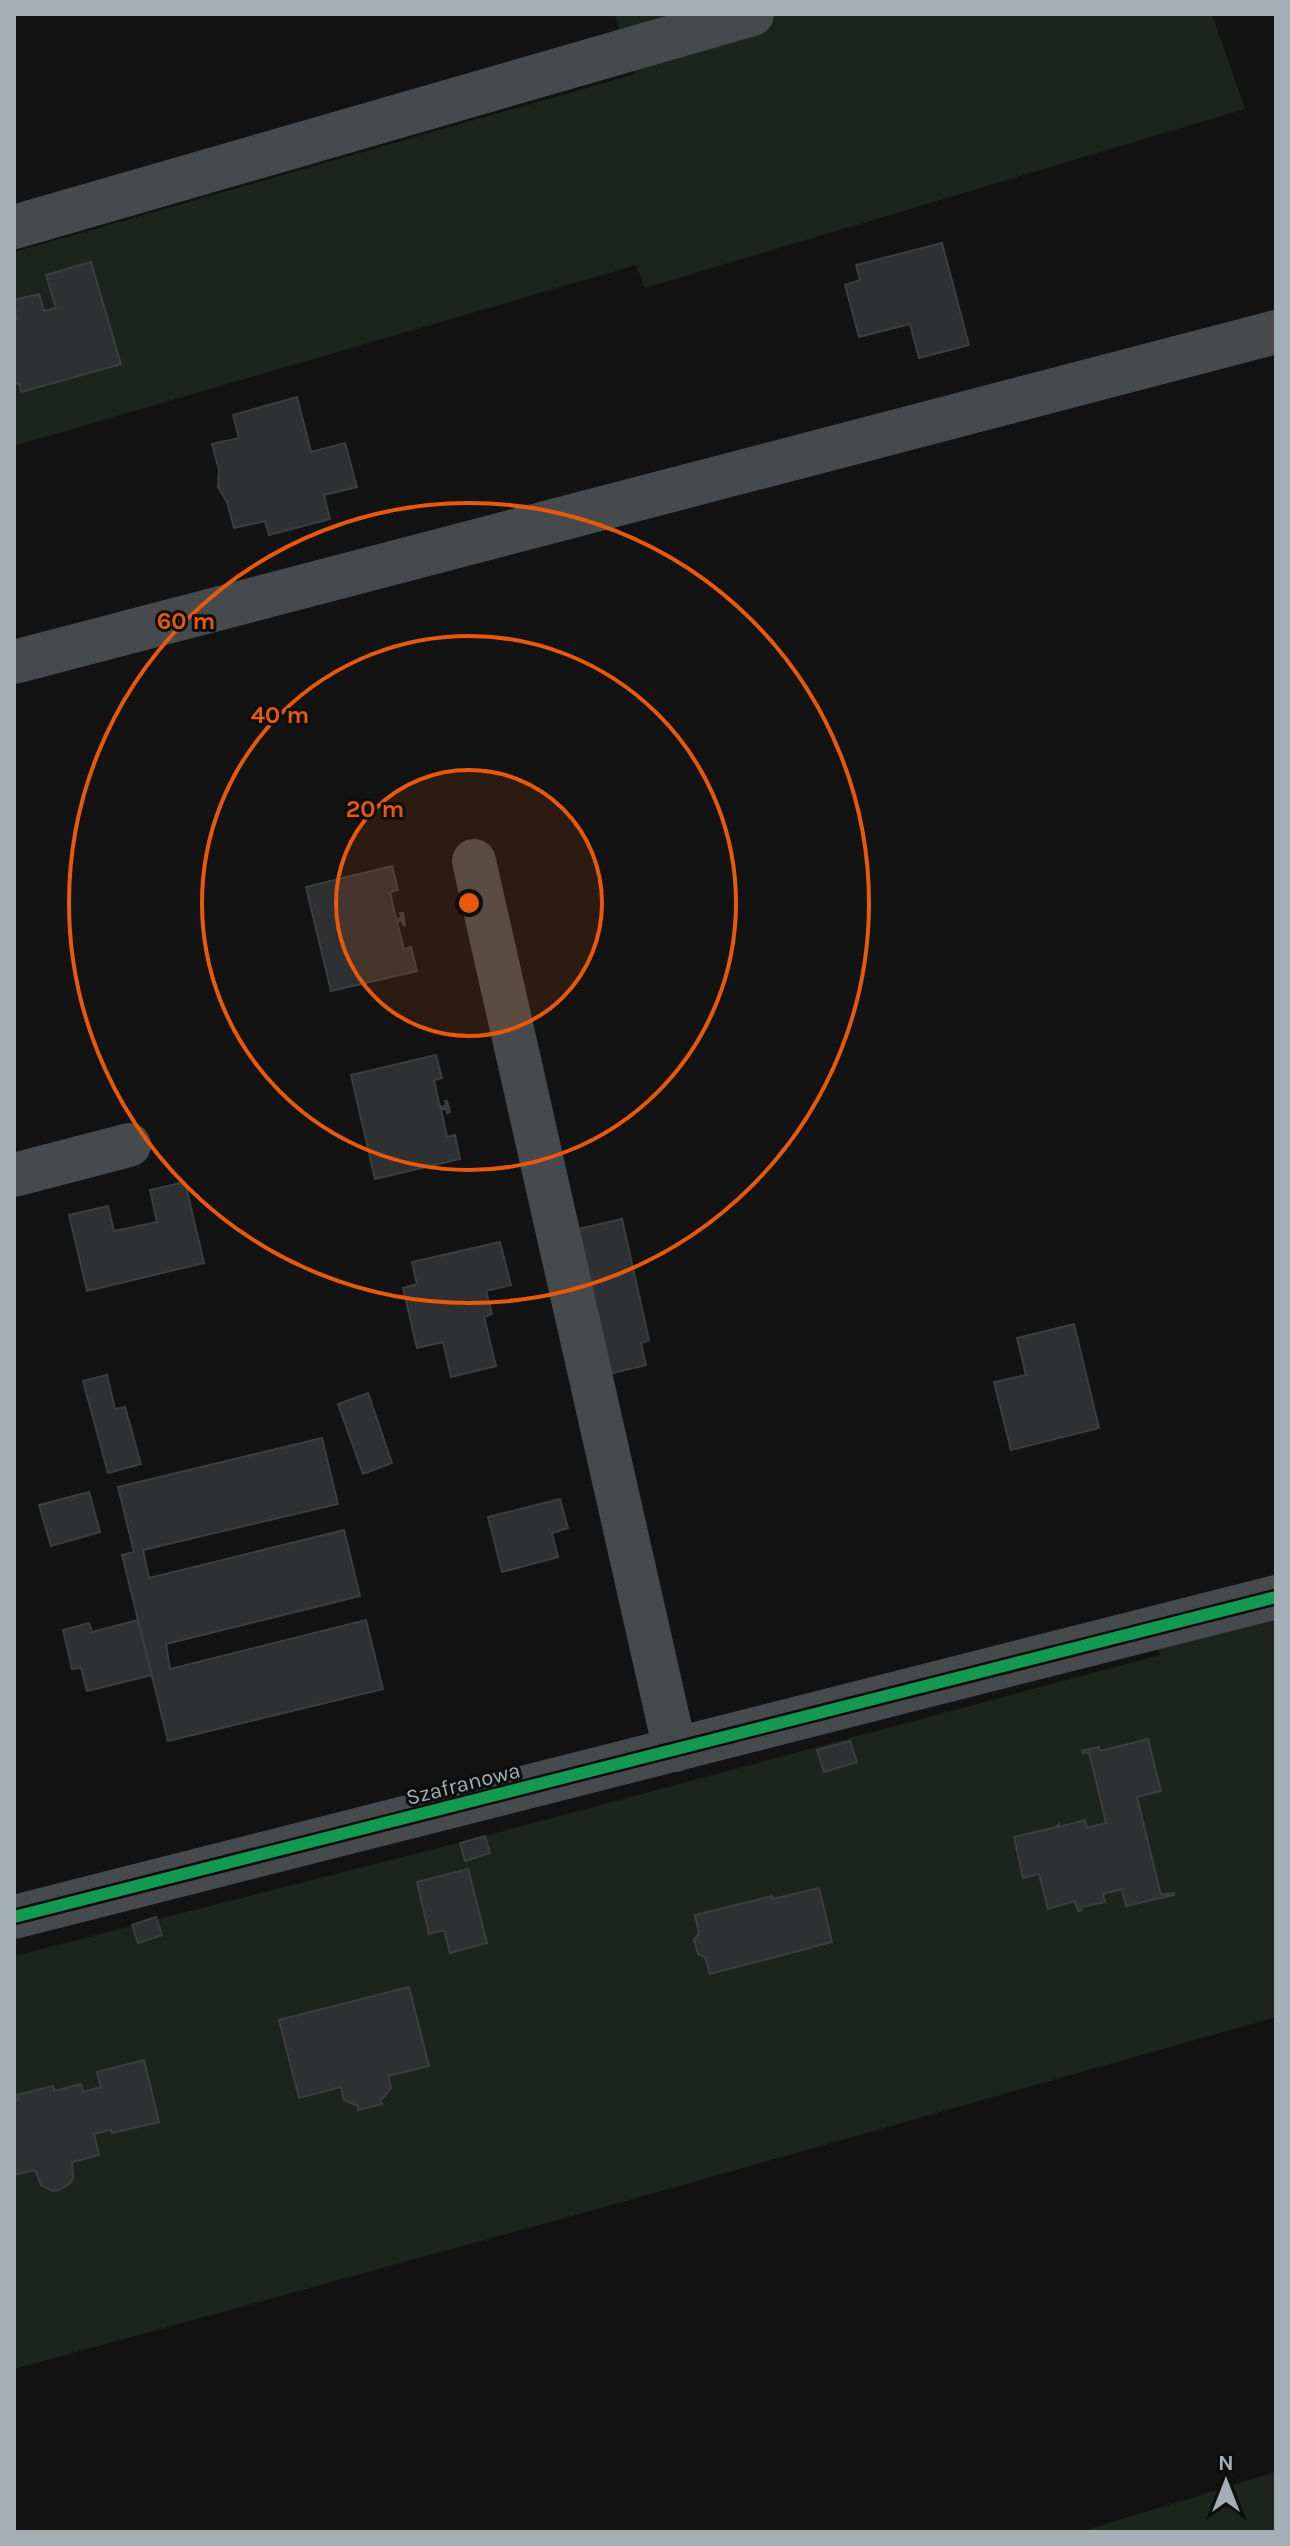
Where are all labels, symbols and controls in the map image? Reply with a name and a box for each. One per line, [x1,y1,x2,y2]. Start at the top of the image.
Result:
text: 60 m [157,607,215,635]
text: 40 m [251,701,309,729]
text: 20 m [346,795,404,823]
centre of rings [455,889,483,917]
street label: Szafranowa [403,1757,523,1811]
north arrow [1186,2442,1266,2522]
text: N [1218,2450,1234,2476]

